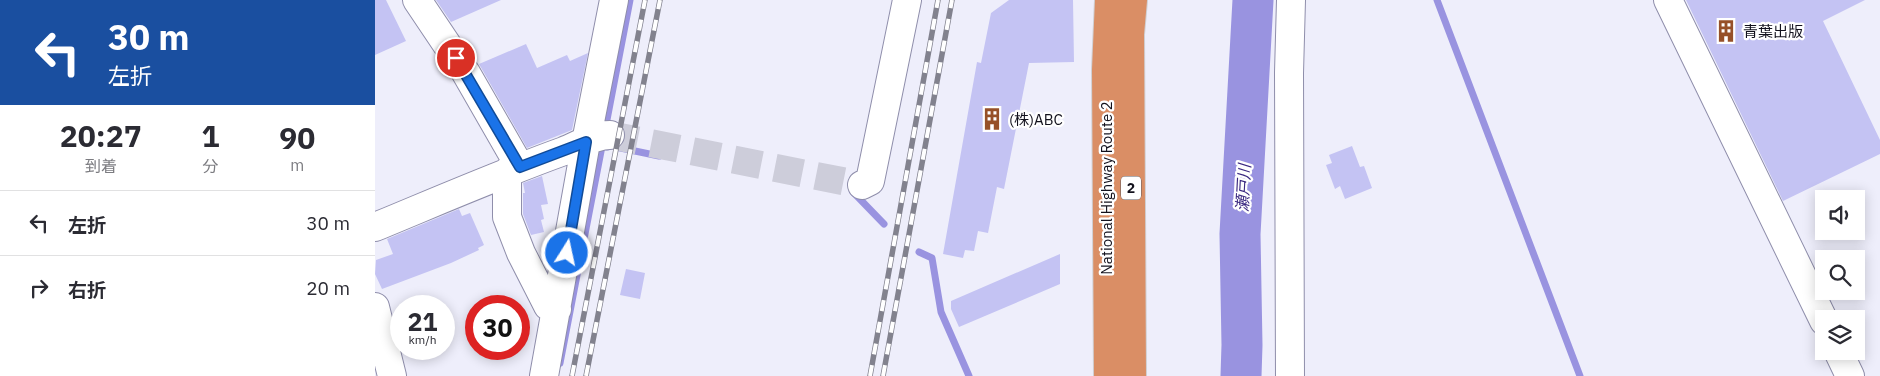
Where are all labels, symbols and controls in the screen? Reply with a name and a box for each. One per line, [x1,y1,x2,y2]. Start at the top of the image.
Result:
text: 30 m [108,14,190,60]
building icon: 青葉出版 [1713,18,1739,44]
icon: left [25,20,90,85]
place label: 青葉出版 [1743,22,1803,41]
pin [435,37,477,79]
icon: arrive [442,44,470,72]
text: 左折 [108,61,152,90]
street label: National Highway Route 2 [1097,101,1116,275]
building icon: (株)ABC [979,106,1005,132]
place label: (株)ABC [1009,110,1063,129]
text: 20:27 [60,116,142,155]
text: 1 [201,116,219,155]
text: 90 [279,118,315,157]
text: m [290,155,304,175]
text: 到着 [85,156,117,176]
text: 分 [202,156,218,176]
water label: 瀬戸川 [1232,162,1254,212]
road number: 2 [1121,177,1141,200]
map controls [1815,190,1865,360]
button: sound [1815,190,1865,240]
icon: left [25,209,53,237]
text: 30 m [306,211,350,235]
text: 左折 [68,213,106,237]
position arrow [540,226,592,278]
button: search [1815,250,1865,300]
icon: right [25,274,53,302]
text: 20 m [306,276,350,300]
text: 右折 [68,278,106,302]
speed limit sign: 30 [465,295,530,360]
text: 21 [407,305,438,338]
button: layers [1815,310,1865,360]
text: km/h [408,332,437,347]

